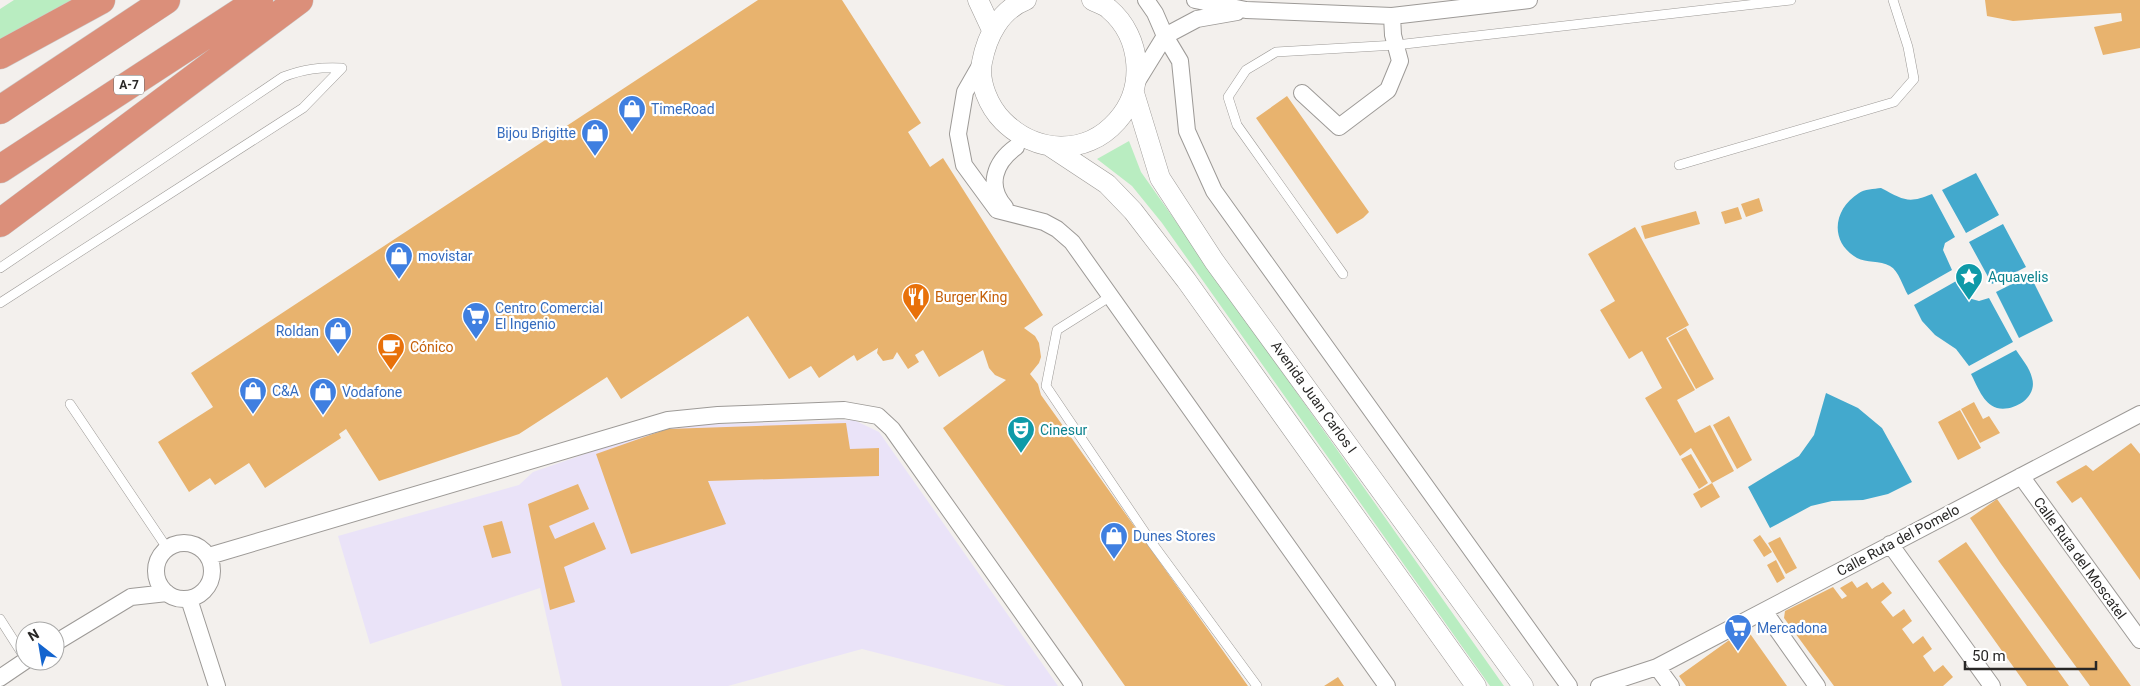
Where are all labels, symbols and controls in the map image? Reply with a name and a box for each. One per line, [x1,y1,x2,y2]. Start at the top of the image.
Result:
road number: A-7 [114,76,144,94]
shop icon: TimeRoad [617,94,647,133]
place label: TimeRoad [651,101,715,117]
shop icon: Bijou Brigitte [580,118,610,157]
place label: Bijou Brigitte [497,125,576,141]
shop icon: movistar [384,241,414,280]
place label: movistar [418,248,473,264]
place icon: Aquavelis [1954,262,1984,301]
place label: Aquavelis [1988,269,2048,285]
restaurant icon: Burger King [901,282,931,321]
place label: Burger King [935,289,1007,305]
place label: Centro Comercial El Ingenio [495,300,603,332]
supermarket icon: Centro Comercial El Ingenio [461,301,491,340]
shop icon: Roldan [323,316,353,355]
place label: Roldan [276,323,319,339]
cafe icon: Cónico [376,332,406,371]
street label: Avenida Juan Carlos I [1268,338,1360,456]
place label: Cónico [410,339,454,355]
shop icon: C&A [238,376,268,415]
shop icon: Vodafone [308,377,338,416]
place label: C&A [272,383,299,399]
place label: Vodafone [342,384,402,400]
theatre icon: Cinesur [1006,415,1036,454]
place label: Cinesur [1040,422,1088,438]
street label: Calle Ruta del Moscatel [2030,494,2130,622]
street label: Calle Ruta del Pomelo [1834,501,1962,579]
shop icon: Dunes Stores [1099,521,1129,560]
place label: Dunes Stores [1133,528,1216,544]
supermarket icon: Mercadona [1723,613,1753,652]
place label: Mercadona [1757,620,1827,636]
north arrow [15,621,65,671]
text: N [25,625,42,644]
scale bar [1965,638,2096,670]
text: 50 m [1972,647,2006,665]

